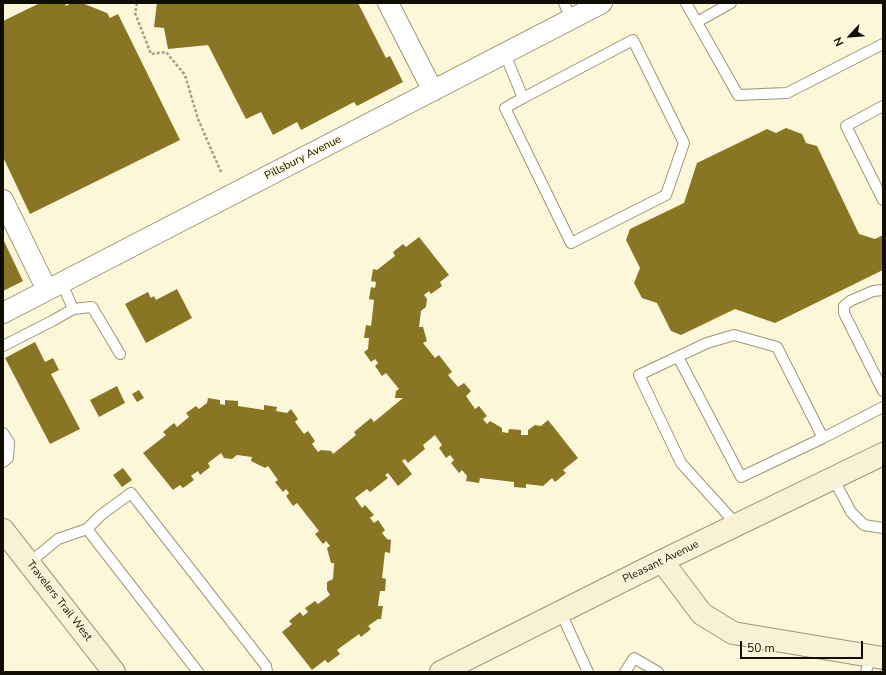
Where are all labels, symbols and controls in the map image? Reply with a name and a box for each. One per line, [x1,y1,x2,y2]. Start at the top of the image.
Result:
north arrow [830,16,870,56]
text: N [830,34,847,48]
street label: Pillsbury Avenue [263,133,343,183]
street label: Pleasant Avenue [621,538,701,586]
street label: Travelers Trail West [23,558,95,644]
scale bar [742,633,865,659]
text: 50 m [747,640,775,656]

